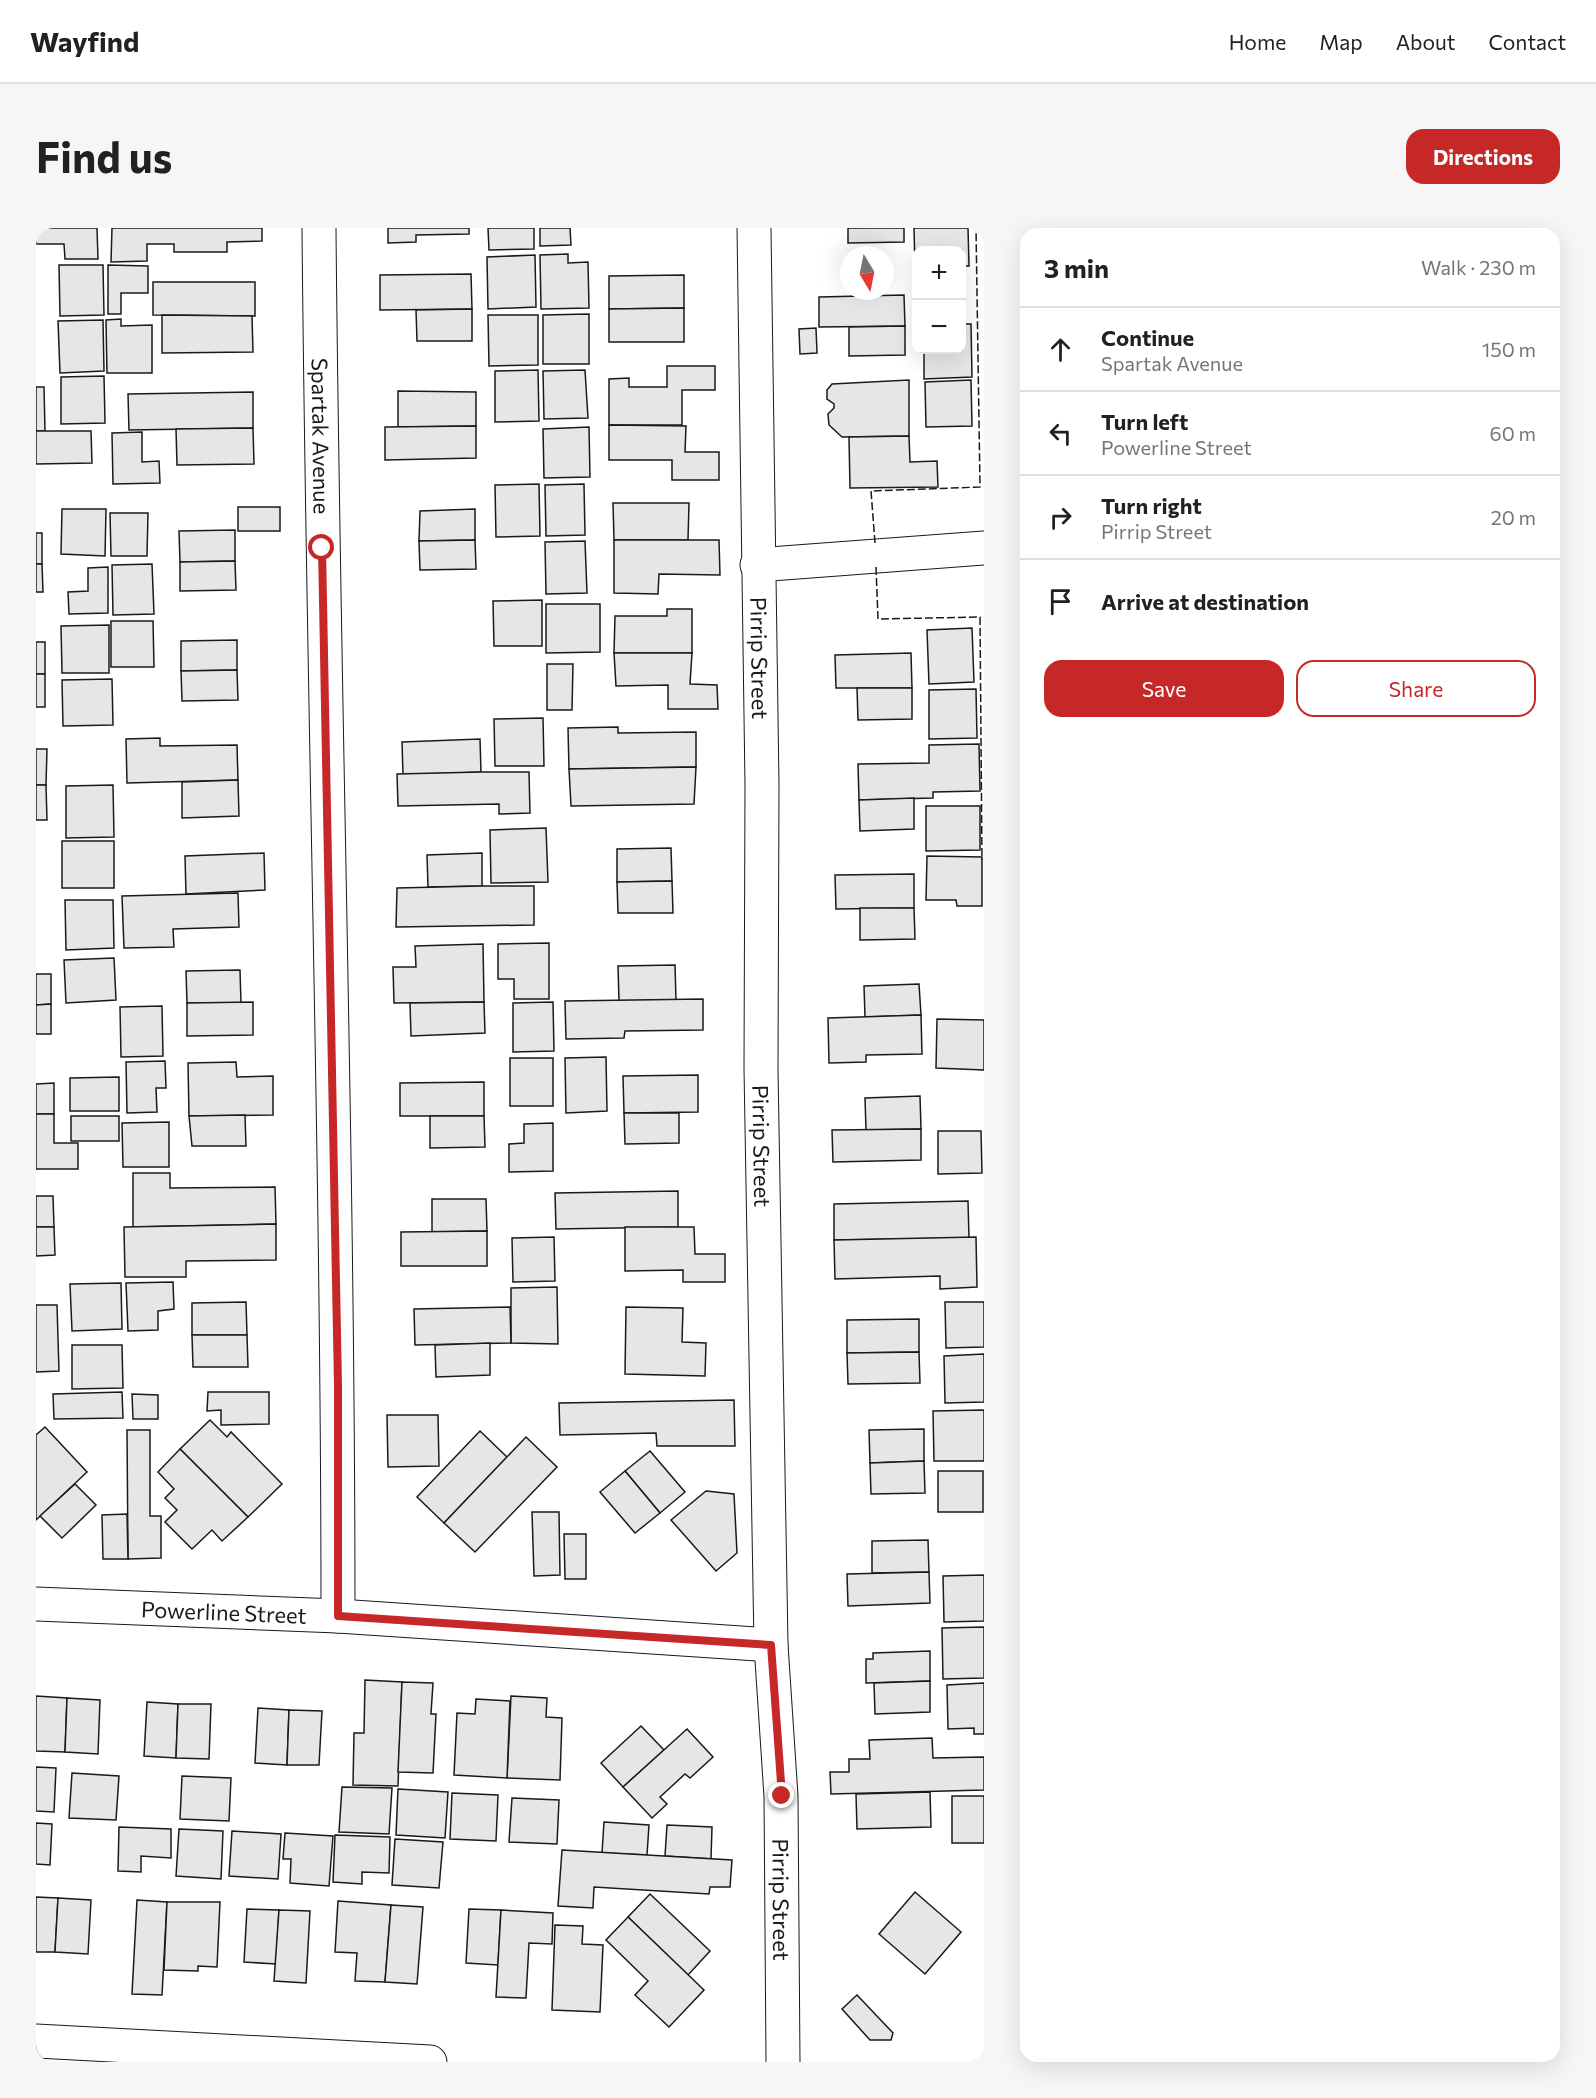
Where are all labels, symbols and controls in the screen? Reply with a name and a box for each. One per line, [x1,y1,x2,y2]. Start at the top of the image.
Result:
text: Wayfind [30,24,139,58]
text: Home [1229,29,1286,54]
text: Map [1319,29,1363,54]
text: About [1396,29,1455,54]
text: Contact [1488,29,1566,54]
button: Directions [1406,129,1560,184]
text: Find us [36,130,172,182]
north arrow [840,246,894,300]
map controls [912,246,966,354]
button: + [912,246,966,300]
text: 3 min [1044,252,1109,283]
text: Walk · 230 m [1421,255,1536,279]
button: − [912,300,966,354]
text: Continue [1101,324,1194,351]
icon: ahead [1044,333,1077,366]
text: 150 m [1482,337,1536,361]
text: Spartak Avenue [1101,351,1243,375]
street label: Spartak Avenue [307,358,336,514]
text: Turn left [1101,408,1188,435]
icon: left [1044,417,1077,450]
text: 60 m [1490,421,1536,445]
text: Powerline Street [1101,435,1252,459]
text: Turn right [1101,492,1202,519]
icon: right [1044,501,1077,534]
text: 20 m [1491,505,1536,529]
text: Pirrip Street [1101,519,1212,543]
route start [308,534,334,560]
icon: arrive [1044,585,1077,618]
text: Arrive at destination [1101,588,1309,615]
street label: Pirrip Street [746,597,775,719]
button: Save [1044,660,1284,717]
button: Share [1296,660,1536,717]
street label: Pirrip Street [748,1085,777,1207]
street label: Powerline Street [140,1595,307,1628]
route end [768,1782,794,1808]
street label: Pirrip Street [768,1838,796,1961]

